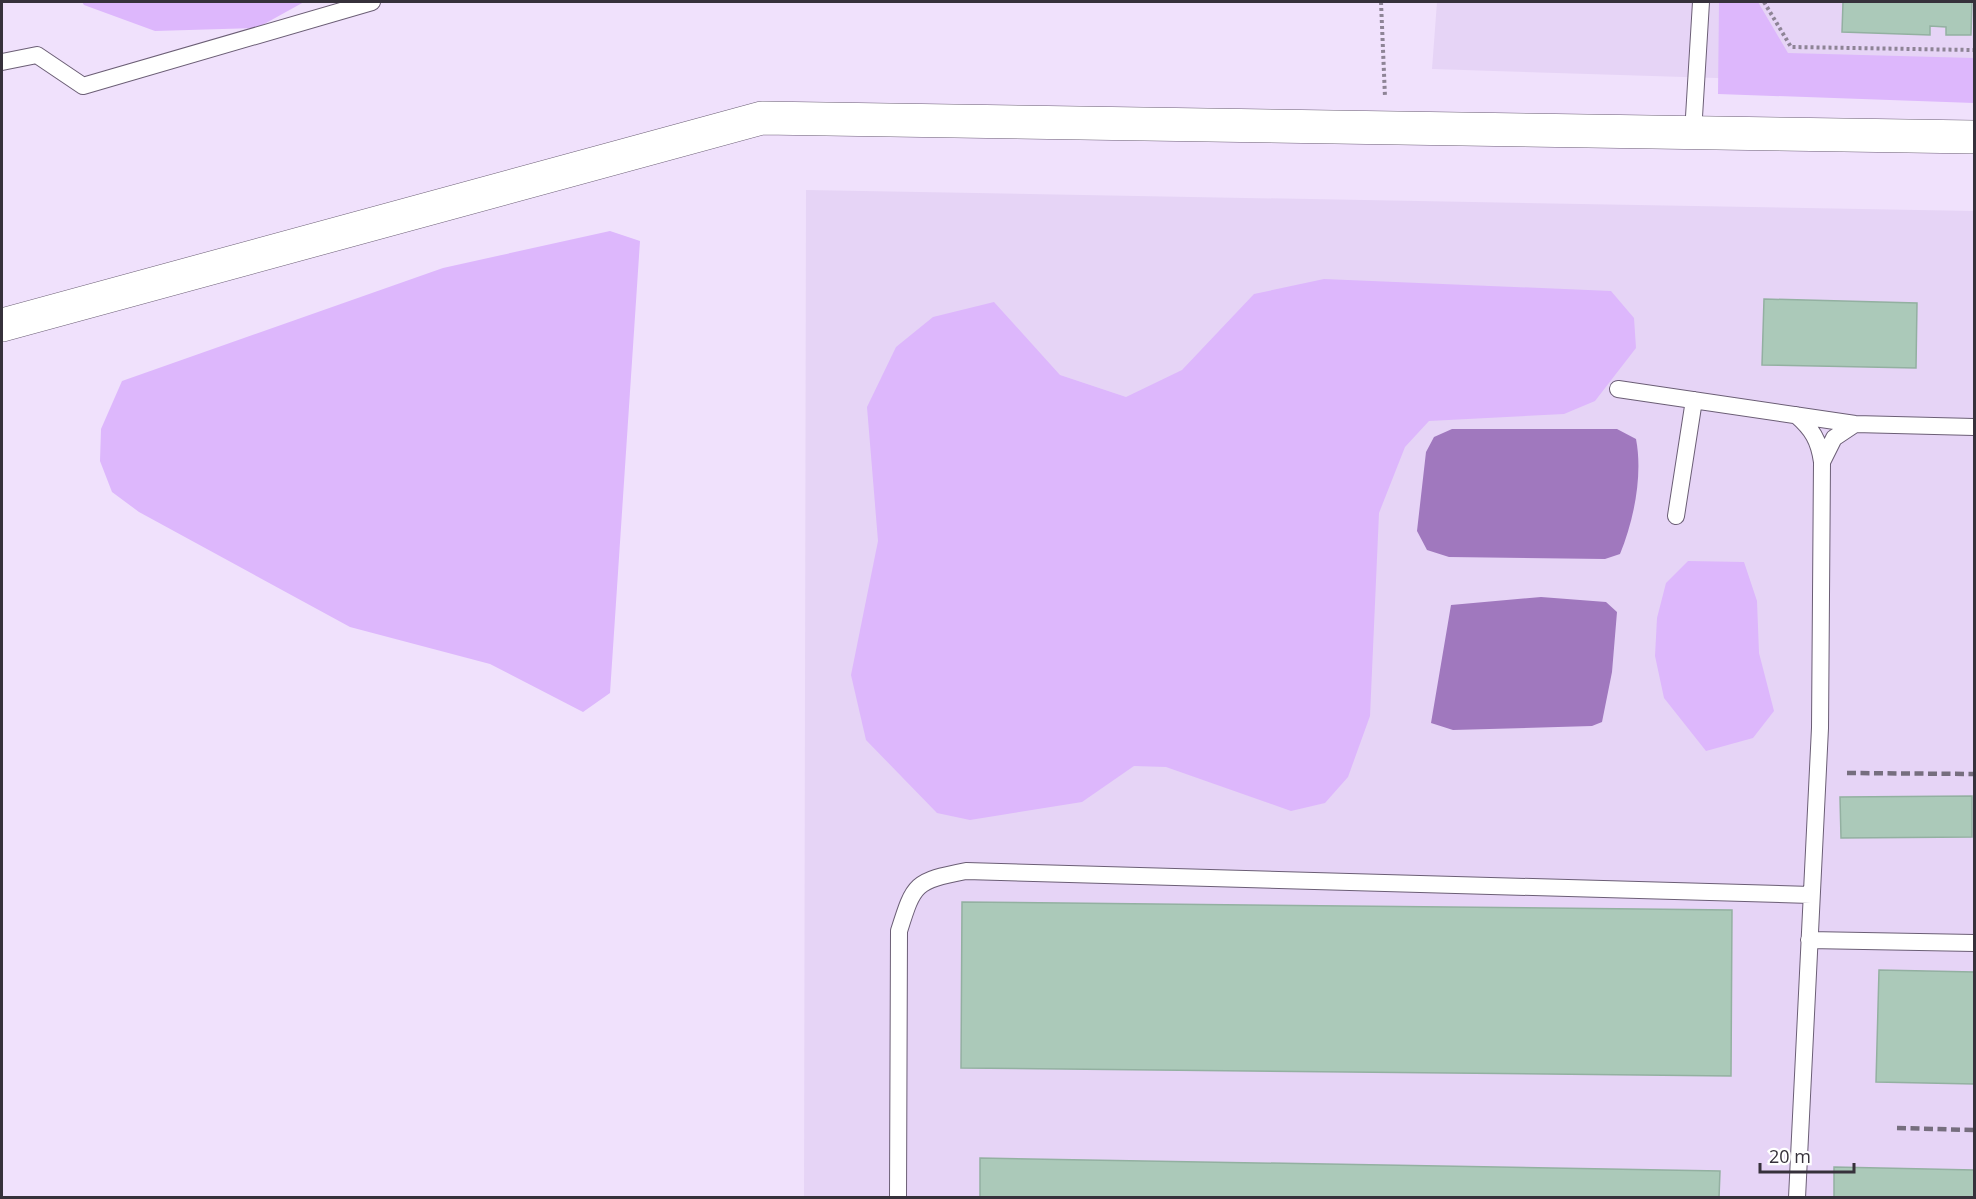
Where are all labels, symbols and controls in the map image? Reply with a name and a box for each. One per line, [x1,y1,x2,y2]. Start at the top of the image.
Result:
scale bar [1760,1136,1854,1174]
text: 20 m [1769,1144,1811,1168]

